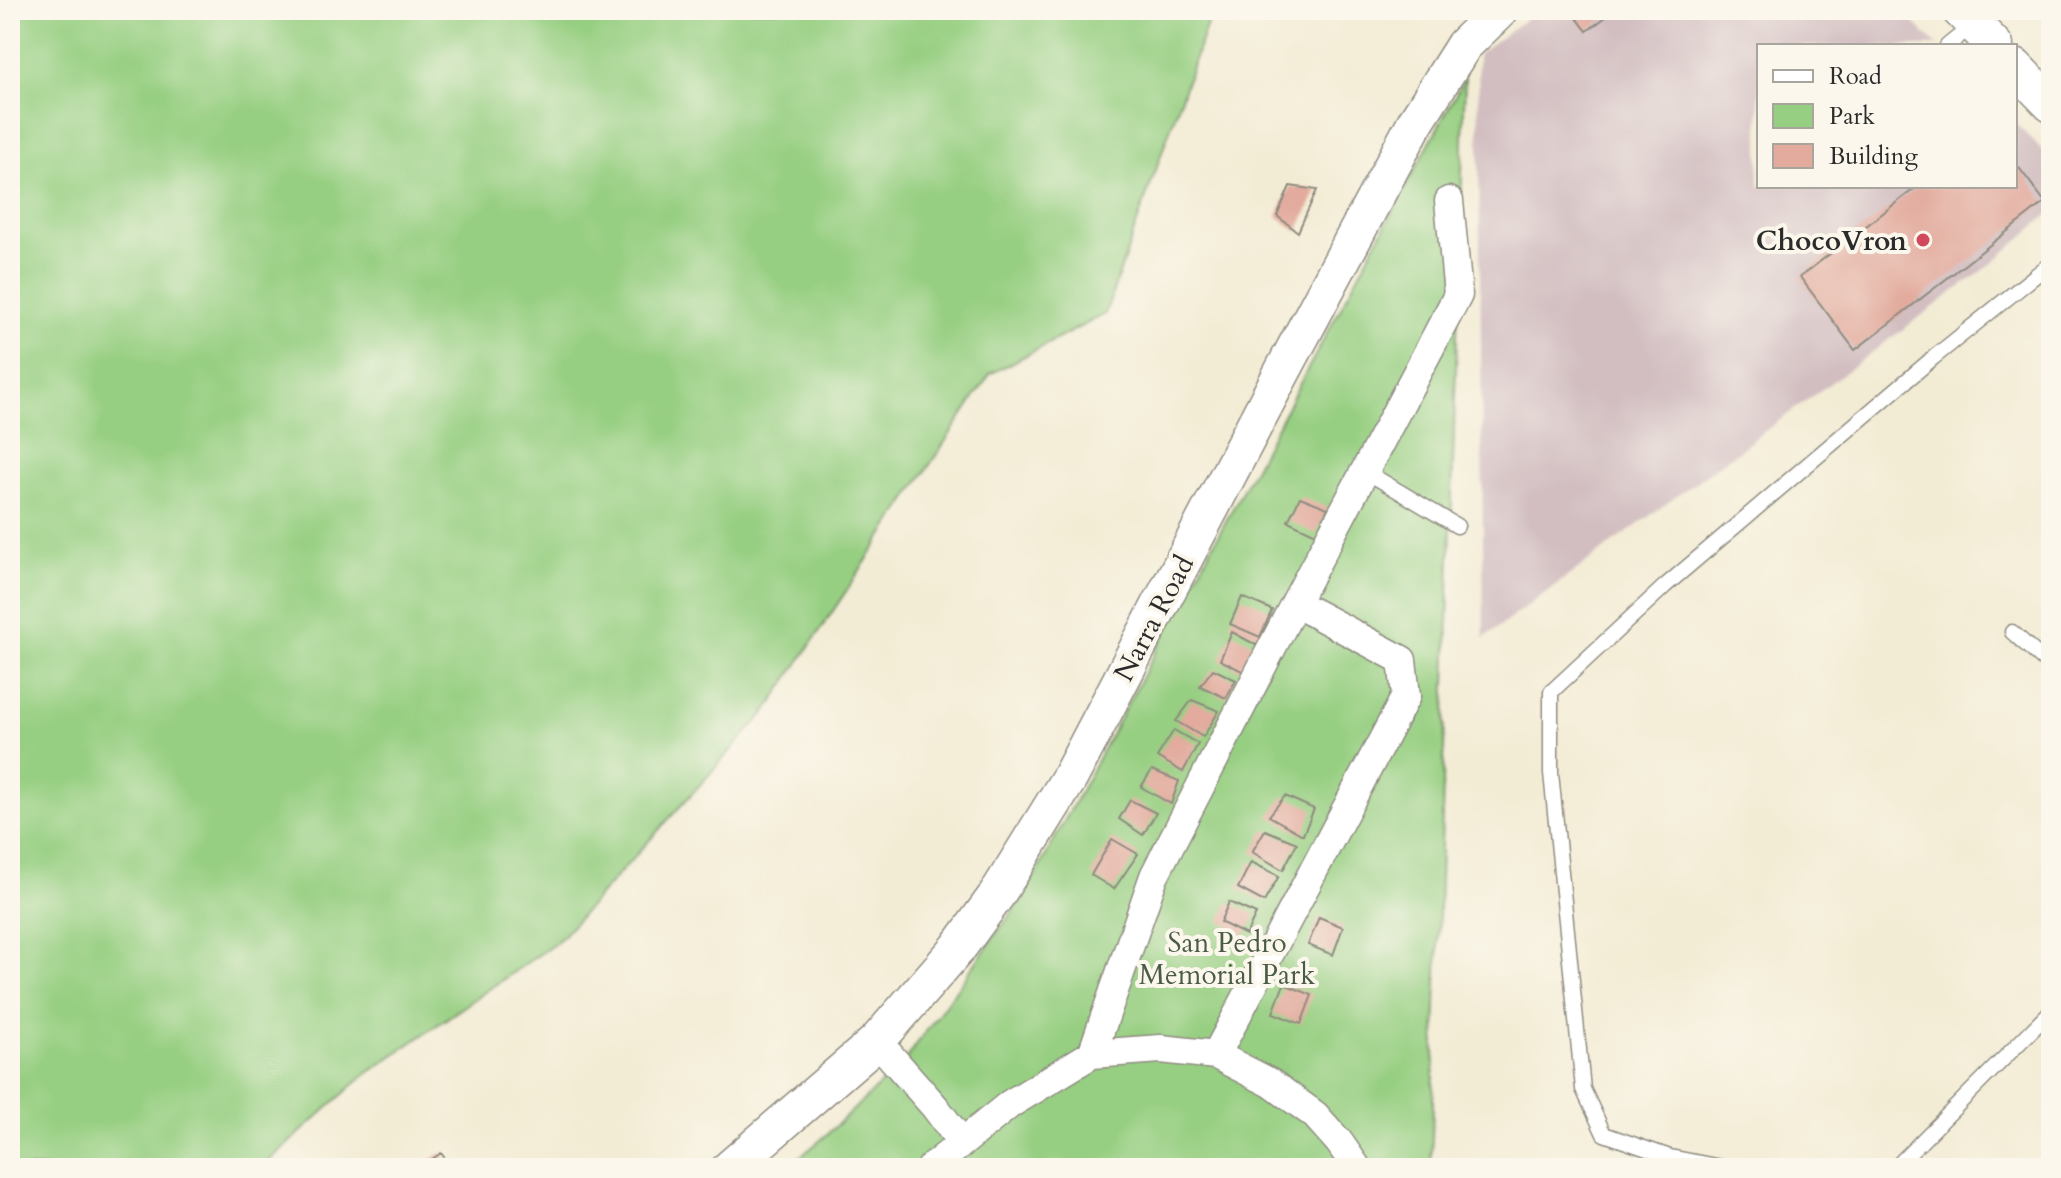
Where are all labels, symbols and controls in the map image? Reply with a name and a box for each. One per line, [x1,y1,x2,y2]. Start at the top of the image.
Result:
legend [1757,44,2017,188]
text: Road [1829,60,1882,93]
text: Park [1829,100,1875,133]
text: Building [1829,140,1919,173]
place label: ChocoVron [1756,222,1907,260]
marker: ChocoVron [1914,231,1932,249]
street label: Narra Road [1105,549,1203,688]
park label: San Pedro Memorial Park [1139,924,1315,994]

